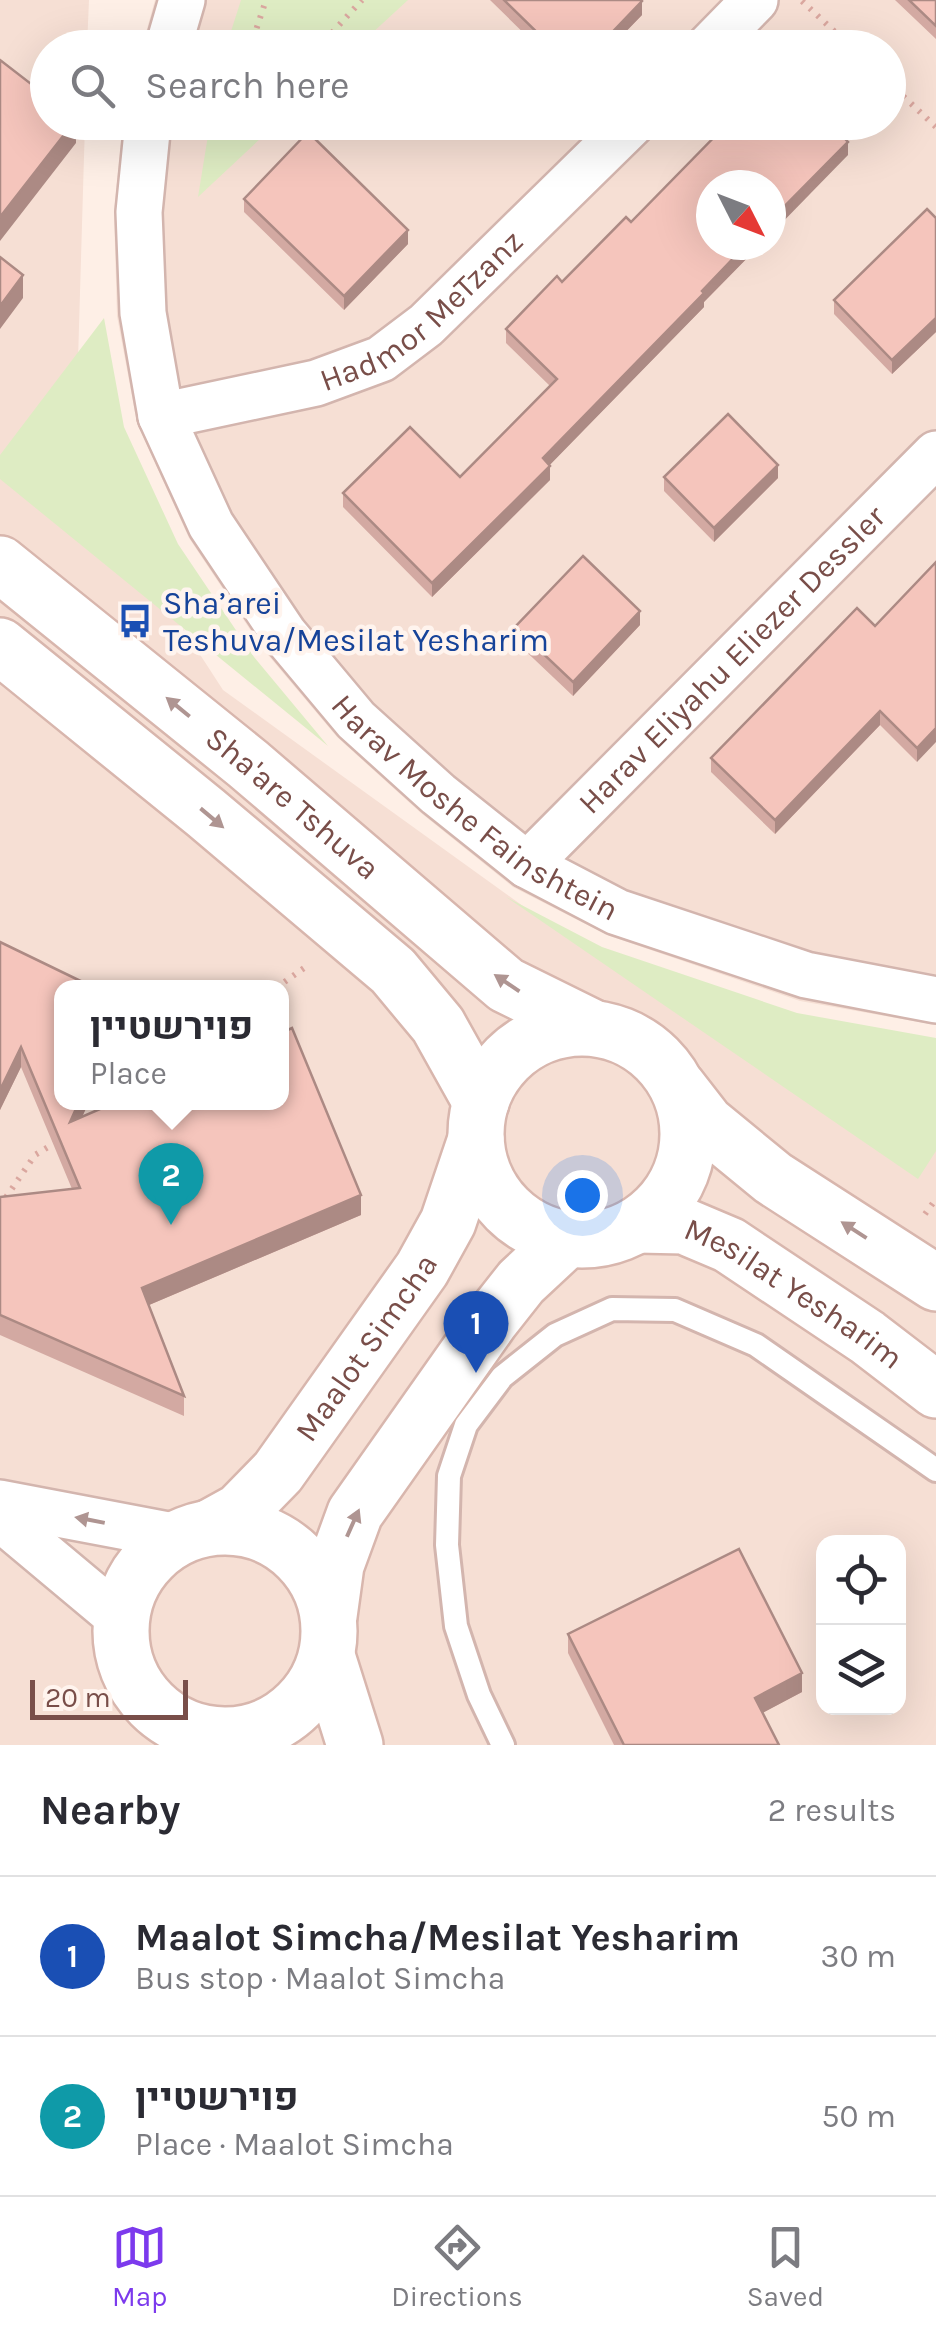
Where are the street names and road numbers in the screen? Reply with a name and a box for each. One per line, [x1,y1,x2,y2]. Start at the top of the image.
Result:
street label: Hadmor MeTzanz [315,223,531,399]
street label: Harav Eliyahu Eliezer Dessler [571,498,893,821]
street label: Harav Moshe Fainshtein [324,687,625,928]
street label: Sha'are Tshuva [198,719,387,887]
street label: Mesilat Yesharim [679,1210,910,1377]
street label: Maalot Simcha [288,1248,445,1449]

